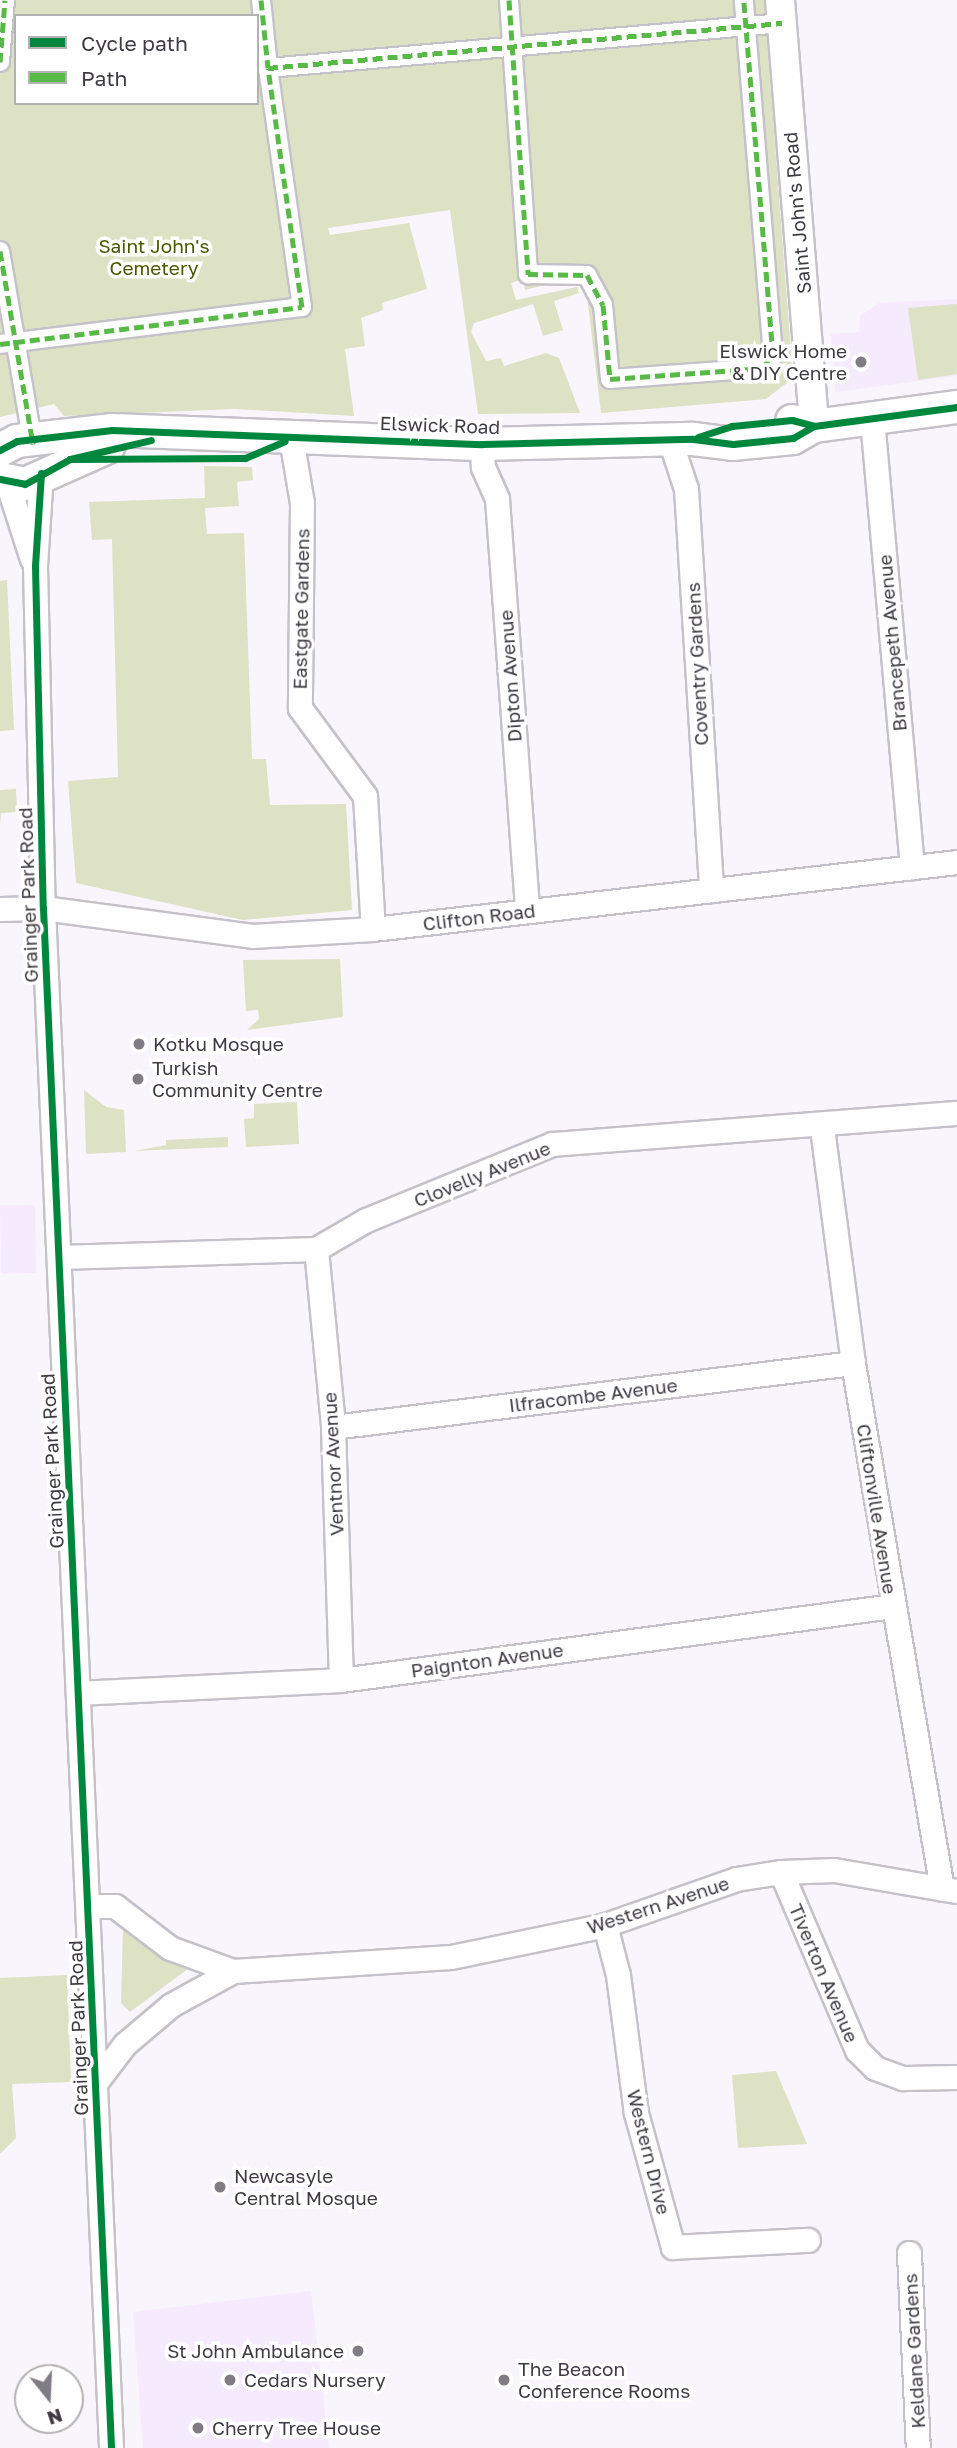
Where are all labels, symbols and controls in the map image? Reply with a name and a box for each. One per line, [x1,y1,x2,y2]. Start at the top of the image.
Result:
legend [14,14,259,105]
text: Cycle path [81,30,188,56]
text: Path [81,65,128,91]
street label: Saint John's Road [779,131,815,295]
park label: Saint John's Cemetery [98,235,210,279]
place label: Elswick Home & DIY Centre [719,340,847,384]
marker: Elswick Home & DIY Centre [853,354,869,370]
street label: Elswick Road [379,412,501,438]
street label: Eastgate Gardens [288,528,314,690]
street label: Brancepeth Avenue [873,554,911,732]
street label: Coventry Gardens [681,582,713,746]
street label: Dipton Avenue [494,609,526,743]
street label: Grainger Park Road [14,807,42,983]
street label: Clifton Road [421,899,537,935]
place label: Kotku Mosque [153,1033,284,1055]
marker: Kotku Mosque [131,1036,147,1052]
place label: Turkish Community Centre [152,1057,323,1101]
marker: Turkish Community Centre [130,1071,146,1087]
street label: Clovelly Avenue [410,1136,554,1212]
street label: Grainger Park Road [36,1373,68,1549]
street label: Ilfracombe Avenue [507,1373,679,1417]
street label: Ventnor Avenue [318,1391,348,1537]
street label: Cliftonville Avenue [852,1422,902,1596]
street label: Paignton Avenue [409,1638,565,1682]
street label: Western Avenue [584,1871,732,1939]
street label: Tiverton Avenue [785,1900,863,2046]
street label: Grainger Park Road [64,1940,92,2116]
street label: Western Drive [622,2087,676,2217]
place label: Newcasyle Central Mosque [234,2165,378,2209]
marker: Newcasyle Central Mosque [212,2179,228,2195]
street label: Keldane Gardens [899,2273,929,2429]
place label: St John Ambulance [167,2340,344,2362]
marker: St John Ambulance [350,2343,366,2359]
place label: The Beacon Conference Rooms [518,2358,690,2402]
north arrow [14,2364,84,2434]
place label: Cedars Nursery [244,2369,386,2391]
marker: Cedars Nursery [222,2372,238,2388]
marker: The Beacon Conference Rooms [496,2372,512,2388]
text: N [45,2404,65,2431]
place label: Cherry Tree House [212,2417,381,2439]
marker: Cherry Tree House [190,2420,206,2436]

